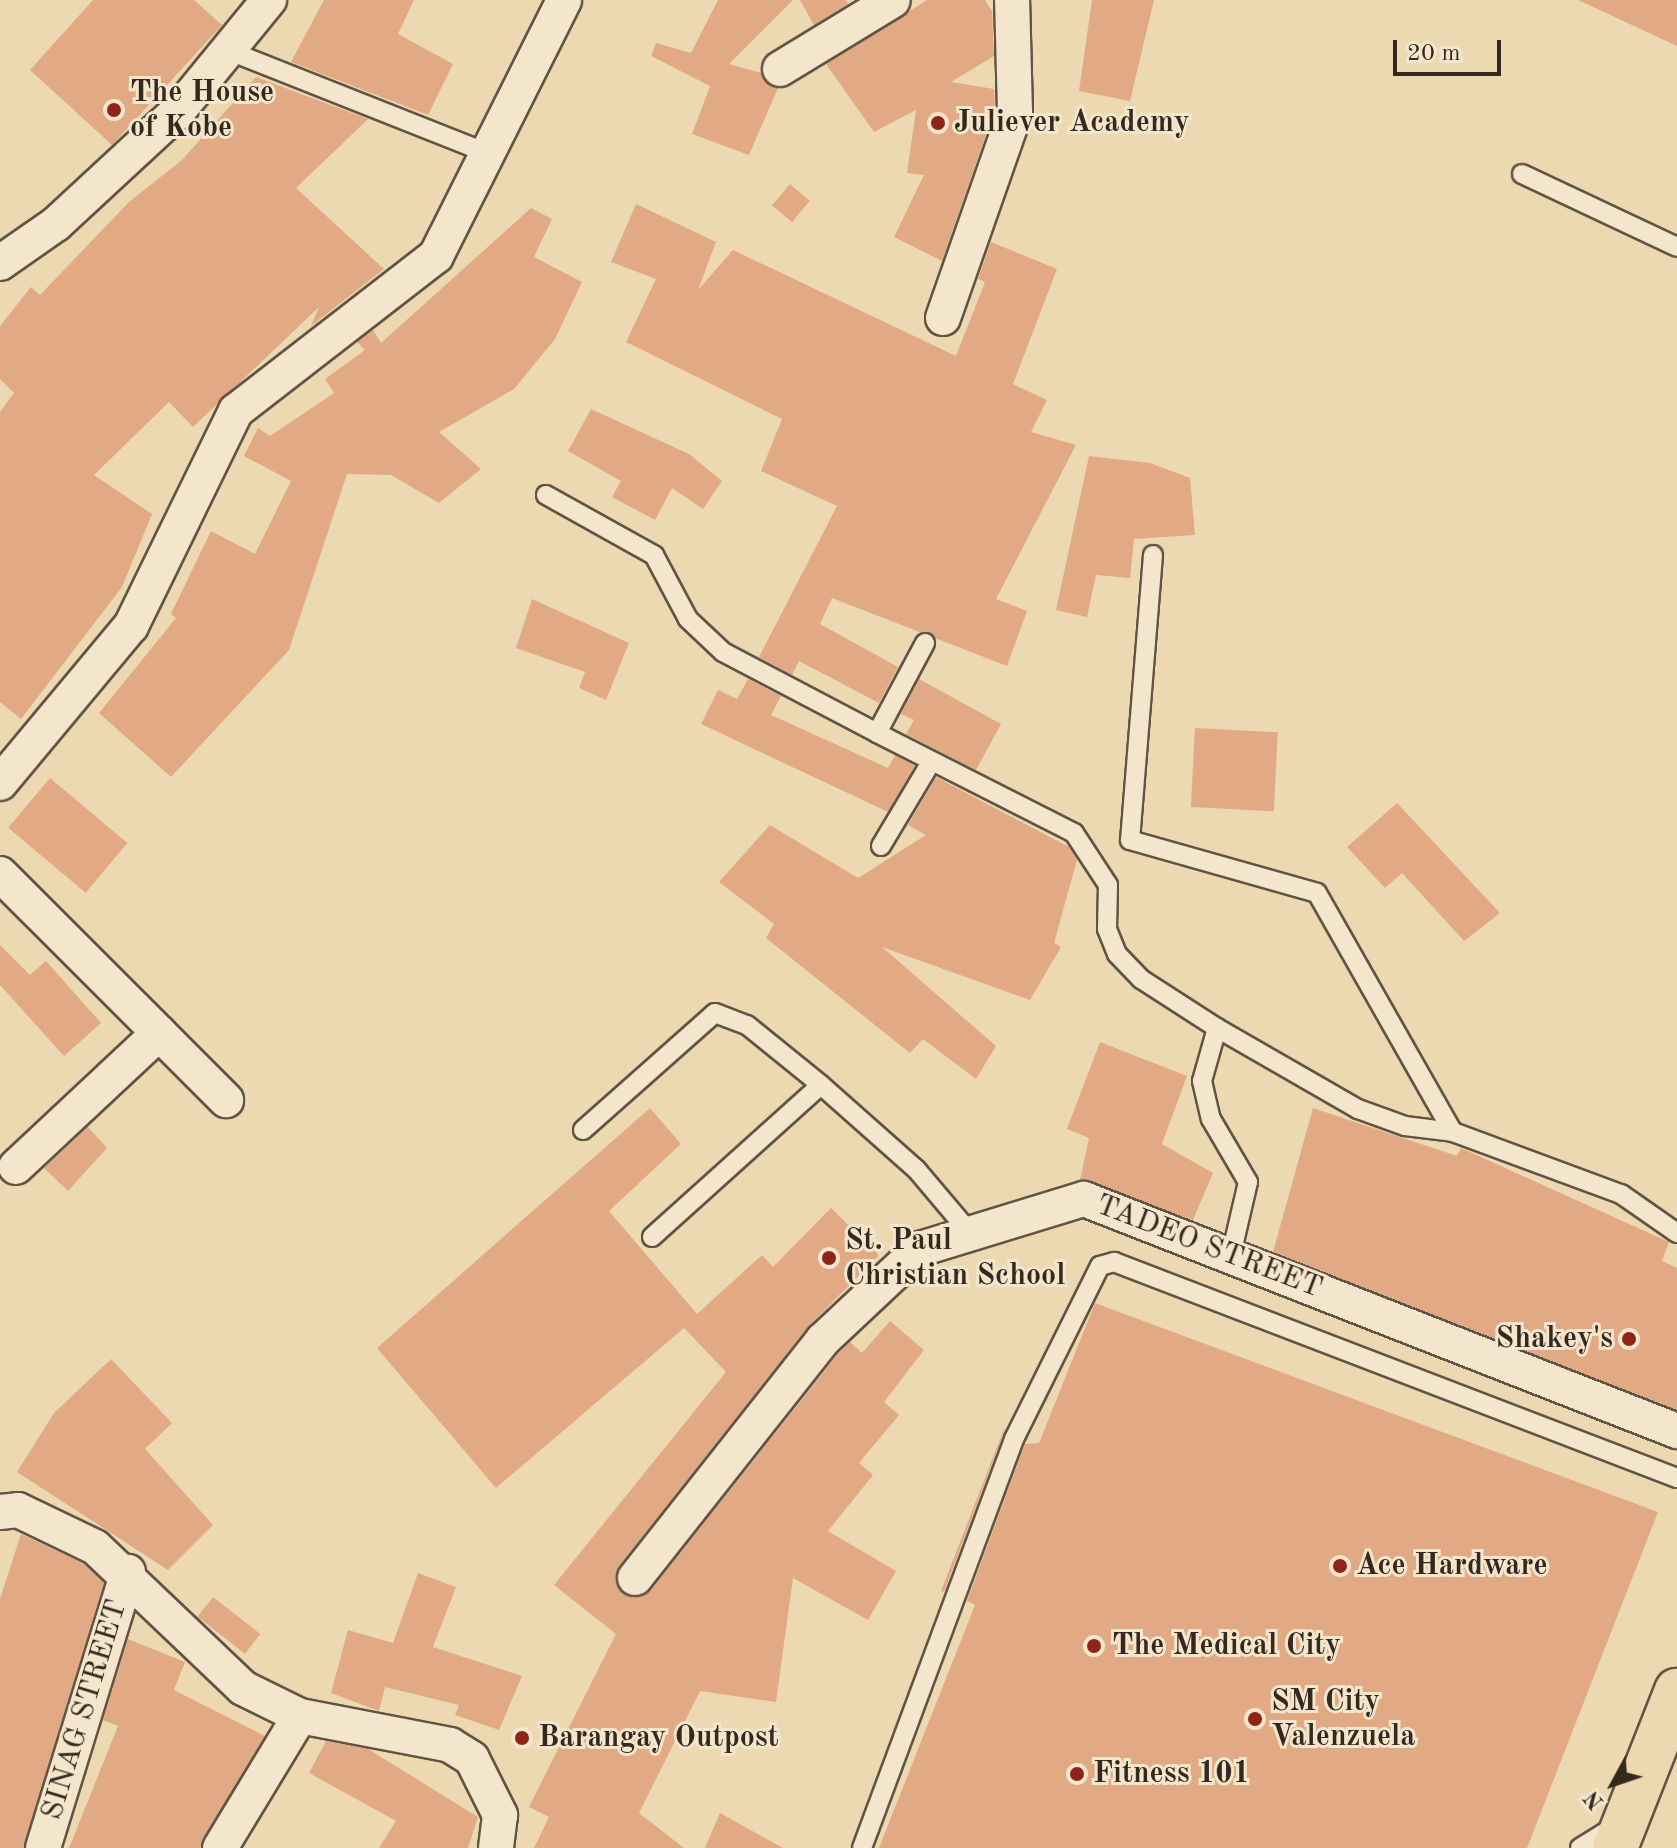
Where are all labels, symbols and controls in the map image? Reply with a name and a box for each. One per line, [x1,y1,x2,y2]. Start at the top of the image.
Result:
scale bar [1397,24,1505,74]
text: 20 m [1407,42,1461,66]
place label: The House of Kobe [130,75,274,146]
marker: The House of Kobe [105,101,123,119]
place label: Juliever Academy [954,105,1190,141]
marker: Juliever Academy [929,114,947,132]
street label: TADEO STREET [1091,1187,1327,1307]
place label: St. Paul Christian School [845,1223,1065,1294]
marker: St. Paul Christian School [820,1249,838,1267]
place label: Shakey's [1496,1321,1613,1357]
marker: Shakey's [1620,1330,1638,1348]
place label: Ace Hardware [1356,1548,1548,1584]
marker: Ace Hardware [1331,1557,1349,1575]
street label: SINAG STREET [34,1596,136,1824]
place label: The Medical City [1112,1628,1341,1664]
marker: The Medical City [1083,1635,1105,1657]
place label: SM City Valenzuela [1271,1684,1416,1754]
marker: SM City Valenzuela [1246,1710,1264,1728]
place label: Barangay Outpost [538,1720,779,1756]
marker: Barangay Outpost [513,1729,531,1747]
north arrow [1573,1744,1653,1824]
place label: Fitness 101 [1093,1756,1250,1792]
marker: Fitness 101 [1068,1765,1086,1783]
text: N [1581,1786,1608,1813]

